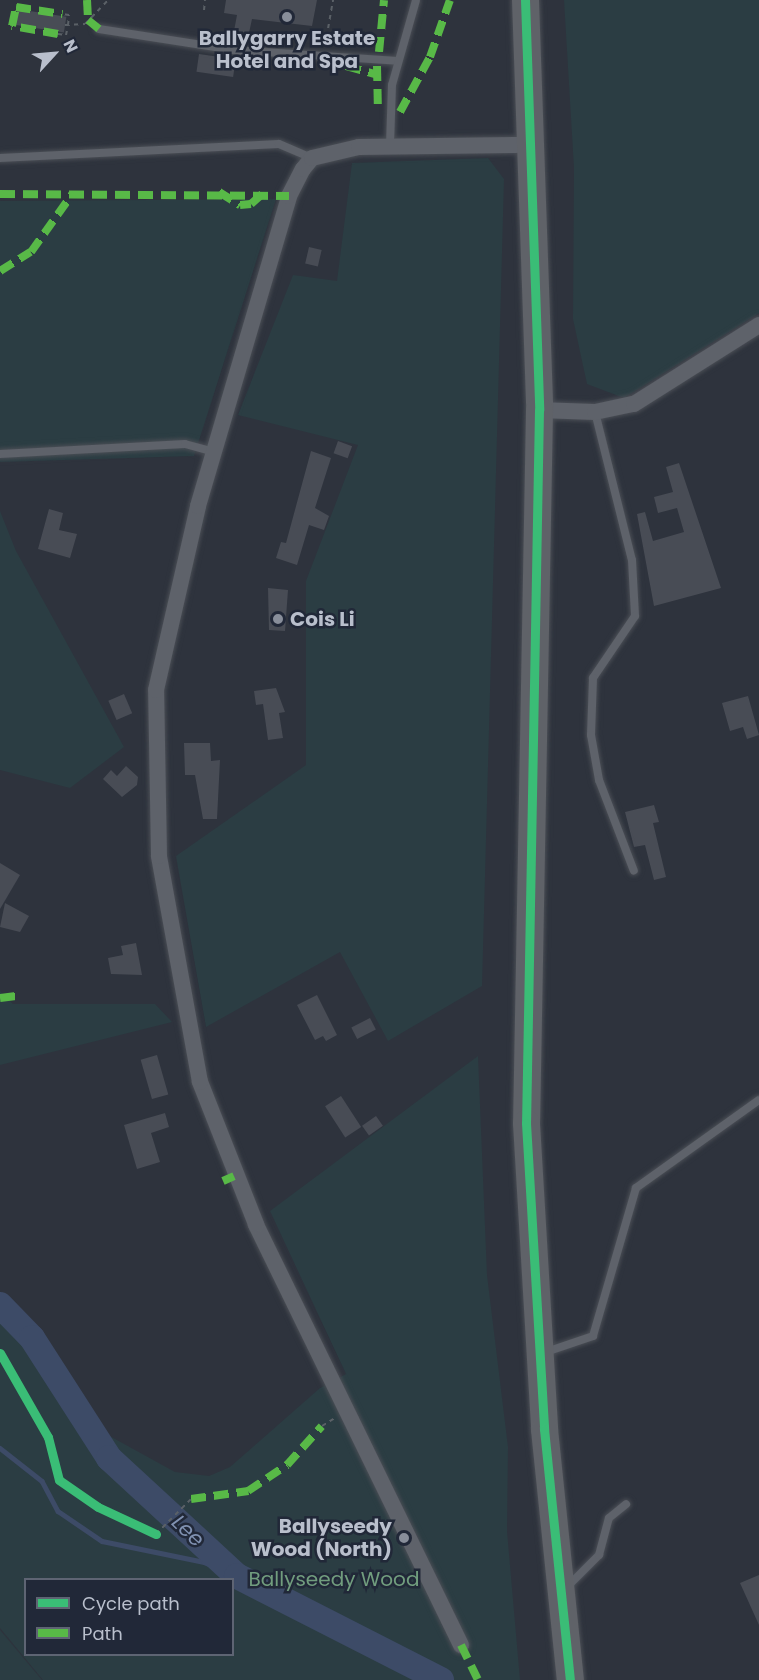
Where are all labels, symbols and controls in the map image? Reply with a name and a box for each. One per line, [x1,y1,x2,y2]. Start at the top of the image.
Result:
marker: Ballygarry Estate Hotel and Spa [280,10,294,24]
north arrow [24,24,84,84]
place label: Ballygarry Estate Hotel and Spa [199,27,375,74]
text: N [58,35,84,56]
place label: Cois Li [290,607,355,631]
marker: Cois Li [271,612,285,626]
water label: Lee [167,1510,209,1552]
place label: Ballyseedy Wood (North) [251,1514,392,1561]
marker: Ballyseedy Wood (North) [397,1531,411,1545]
park label: Ballyseedy Wood [249,1567,419,1591]
legend [24,1578,234,1656]
text: Cycle path [82,1591,180,1616]
text: Path [82,1621,123,1646]

